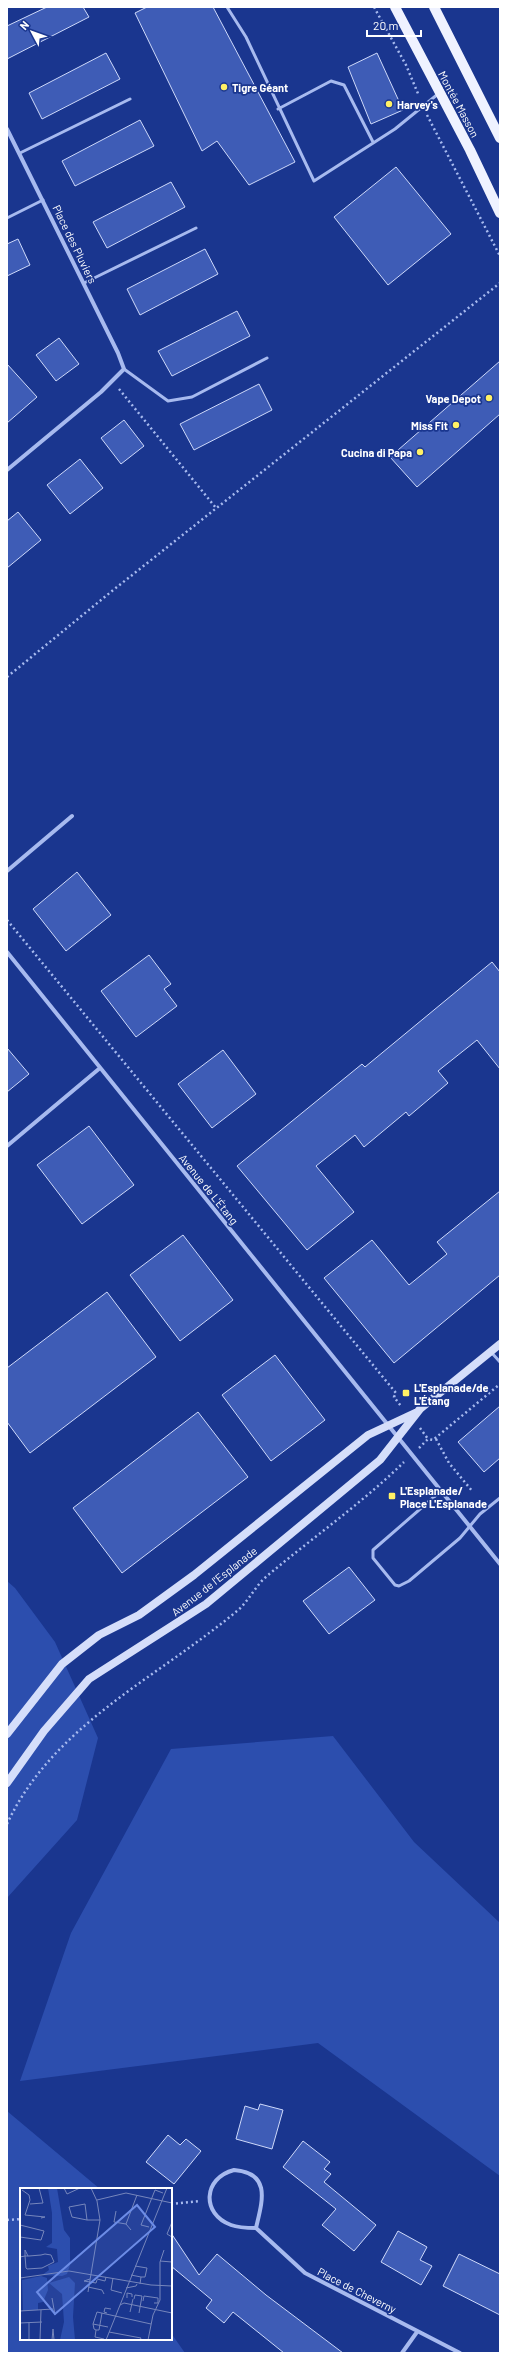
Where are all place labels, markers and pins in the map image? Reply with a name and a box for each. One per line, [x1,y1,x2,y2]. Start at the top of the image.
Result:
place label: Tigre Géant [232,81,288,94]
marker: Tigre Géant [219,82,229,92]
place label: Harvey's [397,98,438,111]
marker: Harvey's [384,99,394,109]
place label: Vape Depot [425,392,481,405]
marker: Vape Depot [484,393,494,403]
place label: Miss Fit [411,419,448,432]
marker: Miss Fit [451,420,461,430]
place label: Cucina di Papa [341,446,412,459]
marker: Cucina di Papa [415,447,425,457]
place label: L'Esplanade/de L'Étang [414,1381,488,1407]
marker: L'Esplanade/de L'Étang [401,1388,411,1398]
place label: L'Esplanade/ Place L'Esplanade [400,1484,487,1510]
marker: L'Esplanade/ Place L'Esplanade [387,1491,397,1501]

